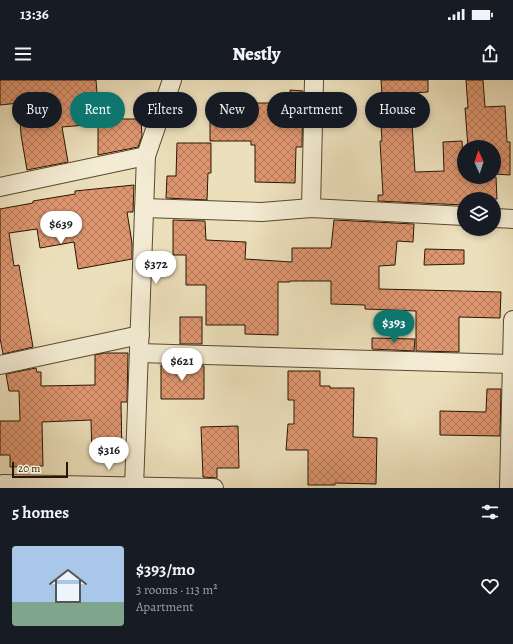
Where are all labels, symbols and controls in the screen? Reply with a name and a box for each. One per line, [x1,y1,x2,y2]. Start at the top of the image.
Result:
text: 13:36 [20,4,49,24]
text: Nestly [232,42,281,66]
icon: menu [12,43,34,65]
icon: share [479,43,501,65]
chip: Buy [12,92,62,128]
chip: Rent [70,92,125,128]
chip: Filters [133,92,197,128]
chip: New [205,92,259,128]
chip: Apartment [267,92,357,128]
chip: House [365,92,430,128]
north arrow [457,140,501,184]
map controls [457,140,501,236]
button: layers [457,192,501,236]
pin: $639 [37,211,85,245]
text: $639 [49,215,73,232]
pin: $372 [132,251,180,285]
text: $372 [144,255,168,272]
pin: $393 [370,310,418,344]
text: $393 [382,314,406,331]
pin: $621 [158,348,206,382]
text: $621 [170,352,194,369]
pin: $316 [85,437,133,471]
text: $316 [98,441,120,458]
scale bar [12,460,68,479]
text: 20 m [18,461,40,476]
text: 5 homes [12,501,69,524]
icon: filters [479,501,501,523]
text: $393/mo [136,558,195,581]
icon: home [44,562,92,610]
icon: heart [479,575,501,597]
text: 3 rooms · 113 m² [136,581,218,598]
text: Apartment [136,598,194,615]

